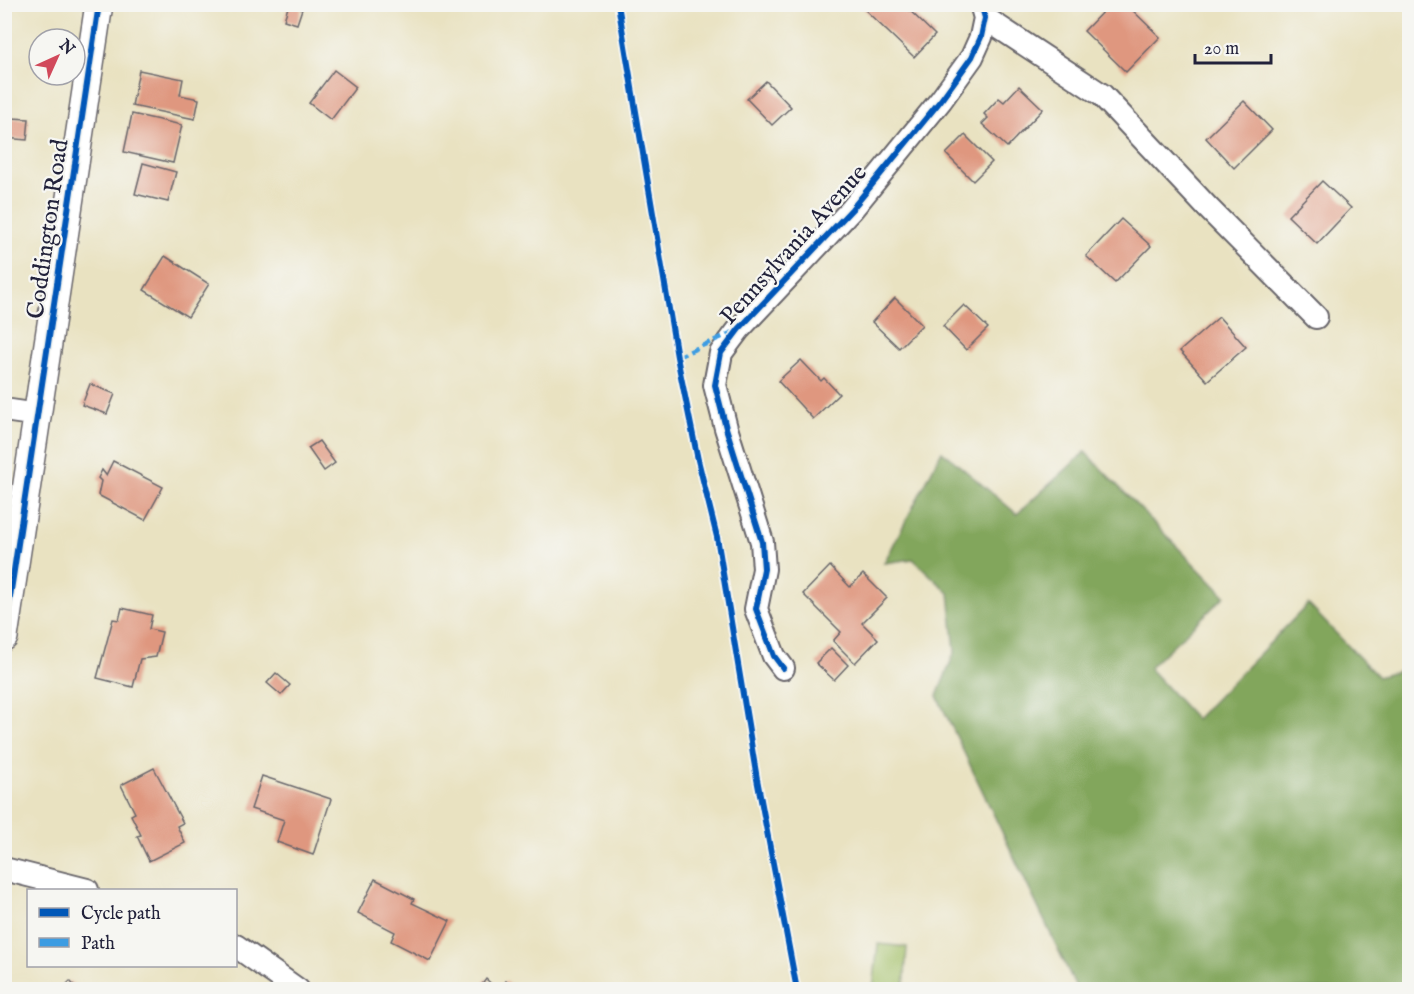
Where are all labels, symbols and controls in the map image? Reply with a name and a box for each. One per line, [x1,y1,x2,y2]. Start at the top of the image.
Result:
north arrow [27,27,87,87]
scale bar [1195,27,1272,65]
text: N [54,35,78,60]
text: 20 m [1204,38,1239,61]
street label: Coddington Road [21,137,76,321]
street label: Pennsylvania Avenue [714,158,874,332]
legend [27,889,237,967]
text: Cycle path [81,903,161,926]
text: Path [81,933,115,956]

